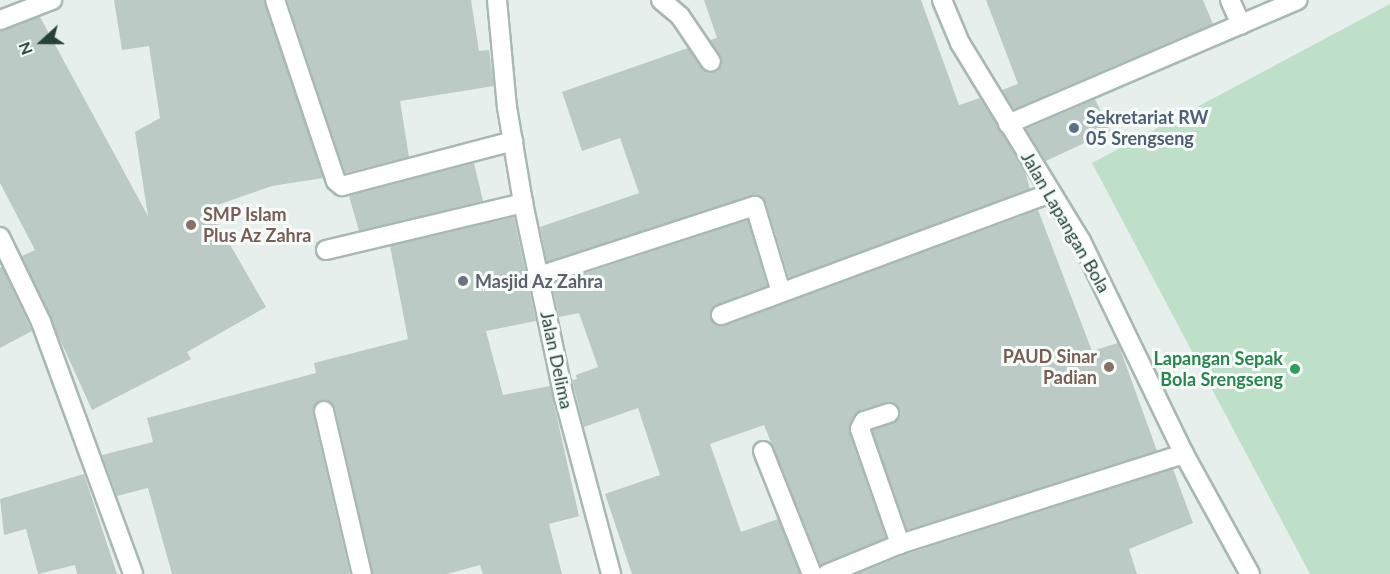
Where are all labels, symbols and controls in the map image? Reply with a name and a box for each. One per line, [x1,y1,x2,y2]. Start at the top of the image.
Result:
north arrow [12,12,72,72]
text: N [14,39,36,58]
place label: Sekretariat RW 05 Srengseng [1086,107,1208,150]
marker: Sekretariat RW 05 Srengseng [1067,121,1081,135]
street label: Jalan Lapangan Bola [1017,148,1115,296]
place label: SMP Islam Plus Az Zahra [203,204,312,246]
marker: SMP Islam Plus Az Zahra [184,218,198,232]
place label: Masjid Az Zahra [475,270,604,292]
marker: Masjid Az Zahra [456,274,470,288]
street label: Jalan Delima [536,309,578,411]
place label: PAUD Sinar Padian [1003,346,1097,388]
place label: Lapangan Sepak Bola Srengseng [1153,348,1283,391]
marker: PAUD Sinar Padian [1102,360,1116,374]
marker: Lapangan Sepak Bola Srengseng [1288,362,1302,376]

